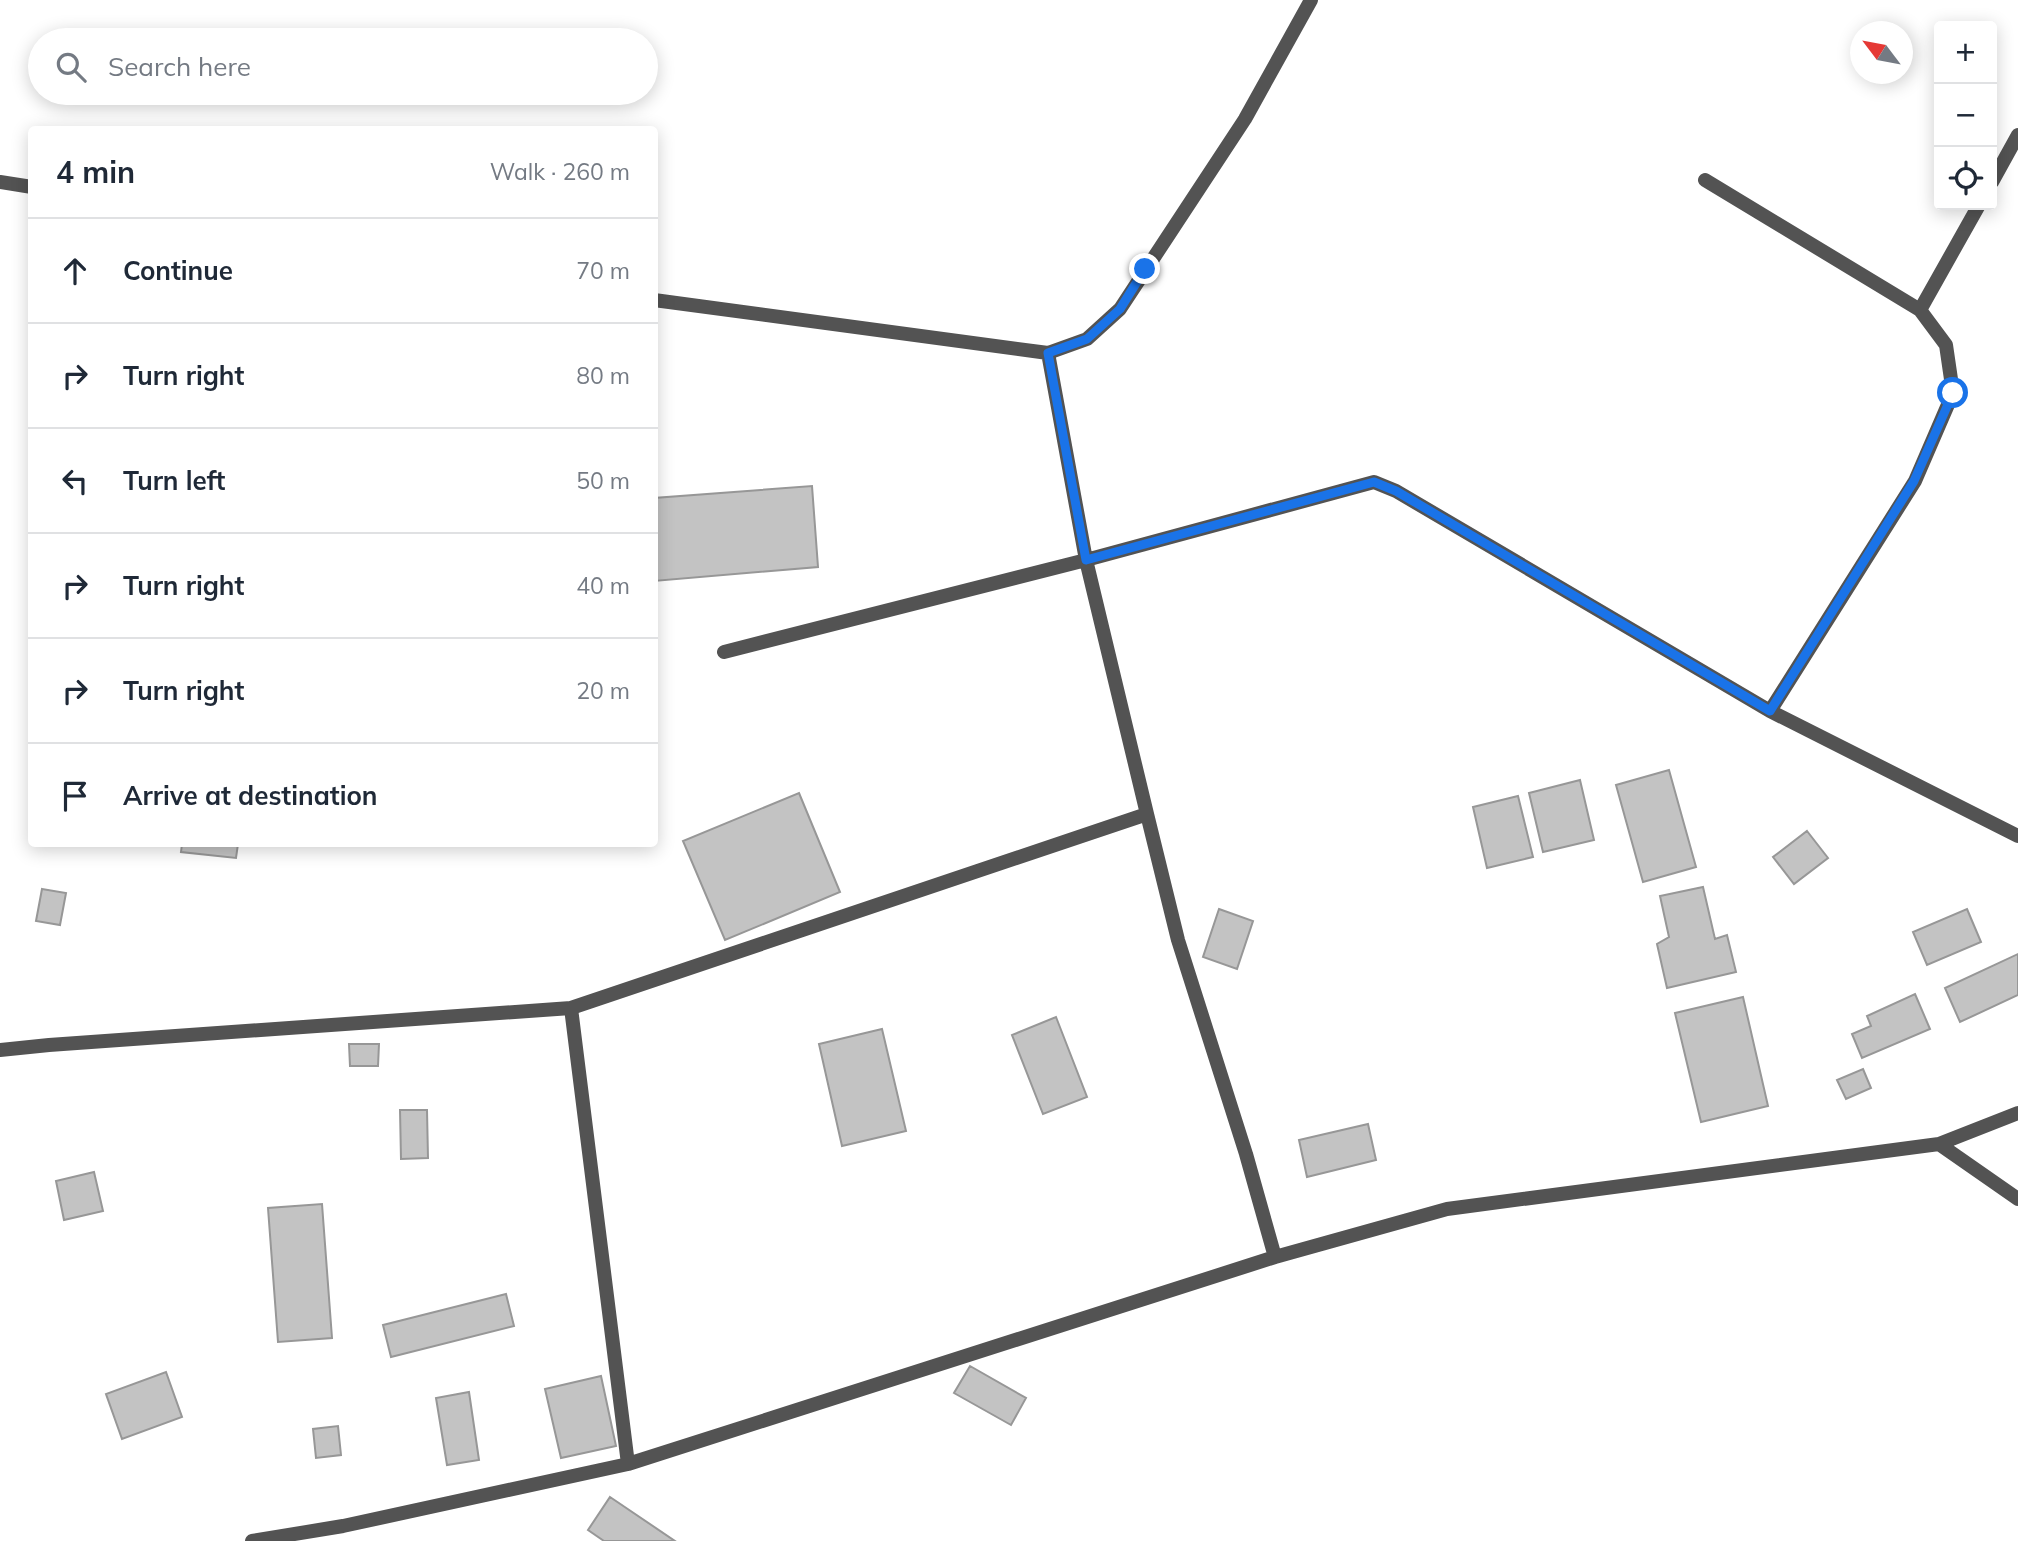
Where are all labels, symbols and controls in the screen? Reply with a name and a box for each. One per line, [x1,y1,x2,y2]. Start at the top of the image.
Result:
north arrow [1850,21,1913,84]
map controls [1934,21,1997,210]
button: + [1934,21,1997,84]
search box [28,28,658,105]
icon: search [52,48,90,86]
text: Search here [108,50,251,83]
button: − [1934,84,1997,147]
button: locate [1934,147,1997,210]
text: 4 min [56,153,135,191]
text: Walk · 260 m [490,157,630,186]
icon: ahead [56,252,94,290]
route end [1129,253,1160,284]
text: Continue [123,254,233,287]
text: 70 m [576,256,630,285]
icon: right [56,357,94,395]
text: Turn right [123,359,244,392]
text: 80 m [576,361,630,390]
route start [1937,377,1968,408]
icon: left [56,462,94,500]
text: Turn left [123,464,225,497]
text: 50 m [576,466,630,495]
icon: right [56,567,94,605]
text: Turn right [123,569,244,602]
text: 40 m [576,571,630,600]
icon: right [56,672,94,710]
text: Turn right [123,674,244,707]
text: 20 m [576,676,630,705]
icon: arrive [56,777,94,815]
text: Arrive at destination [123,779,378,812]

